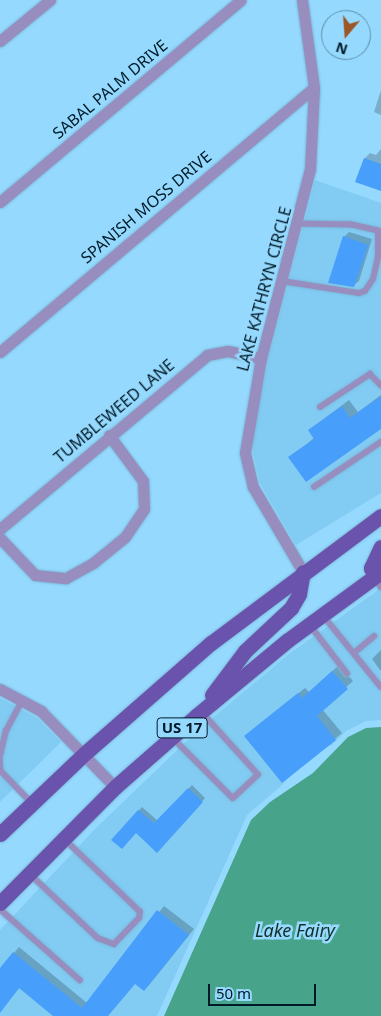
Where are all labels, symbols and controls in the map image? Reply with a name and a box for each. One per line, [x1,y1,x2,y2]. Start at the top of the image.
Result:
north arrow [321,10,371,60]
street label: SABAL PALM DRIVE [49,35,171,143]
text: N [333,38,350,60]
street label: SPANISH MOSS DRIVE [77,147,215,267]
street label: LAKE KATHRYN CIRCLE [233,205,295,373]
street label: TUMBLEWEED LANE [50,355,178,467]
road number: US 17 [156,716,208,740]
water label: Lake Fairy [255,919,335,941]
scale bar [211,974,318,1006]
text: 50 m [216,983,251,1003]

